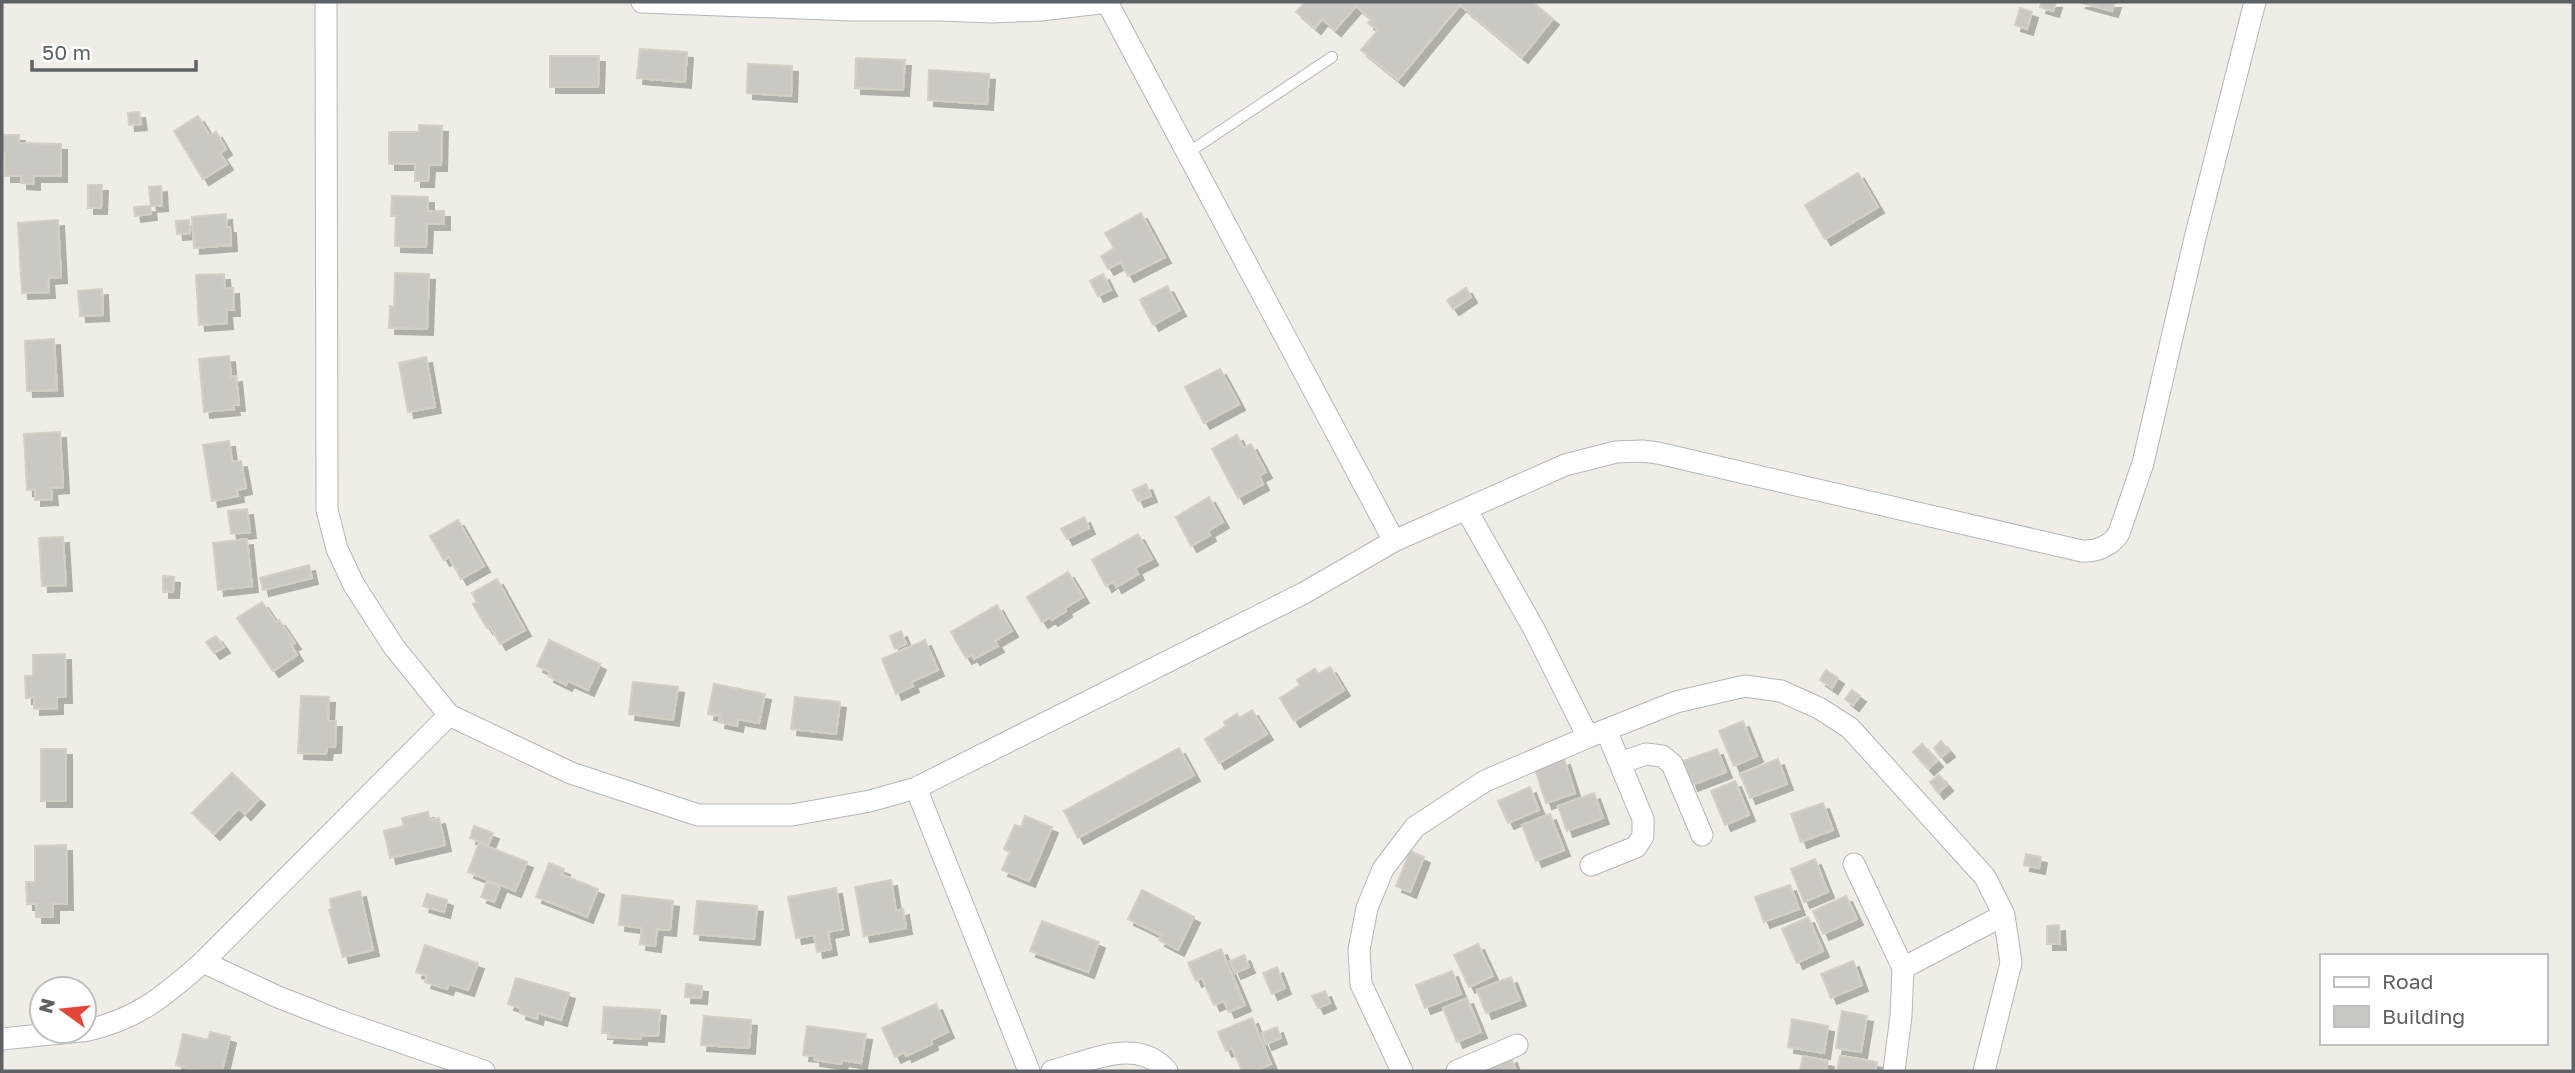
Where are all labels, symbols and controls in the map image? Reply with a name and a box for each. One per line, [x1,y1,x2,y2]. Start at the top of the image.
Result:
scale bar [32,28,196,72]
text: 50 m [42,39,91,65]
legend [2320,954,2547,1045]
text: Road [2382,968,2433,994]
north arrow [28,975,98,1045]
text: N [33,996,59,1015]
text: Building [2382,1003,2465,1029]

